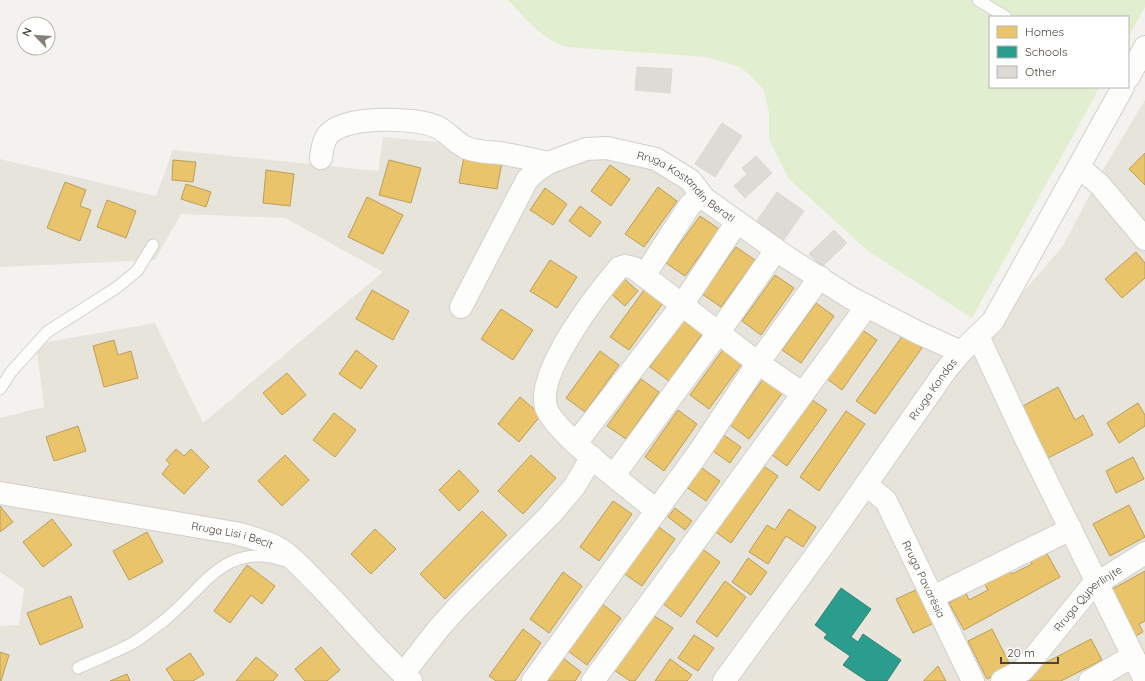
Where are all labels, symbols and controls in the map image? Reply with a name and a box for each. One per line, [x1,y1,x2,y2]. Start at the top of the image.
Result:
north arrow [16,16,56,56]
legend [989,16,1129,88]
text: Homes [1025,24,1065,39]
text: N [19,25,35,38]
text: Schools [1025,44,1068,59]
text: Other [1025,64,1057,79]
street label: Rruga Kostandin Berati [636,148,738,225]
street label: Rruga Kondas [906,355,960,423]
street label: Rruga Lisi i Becit [190,519,276,552]
street label: Rruga Pavarësia [899,538,948,620]
street label: Rruga Qyperlinjte [1051,562,1124,634]
scale bar [1001,639,1058,665]
text: 20 m [1007,645,1035,660]

